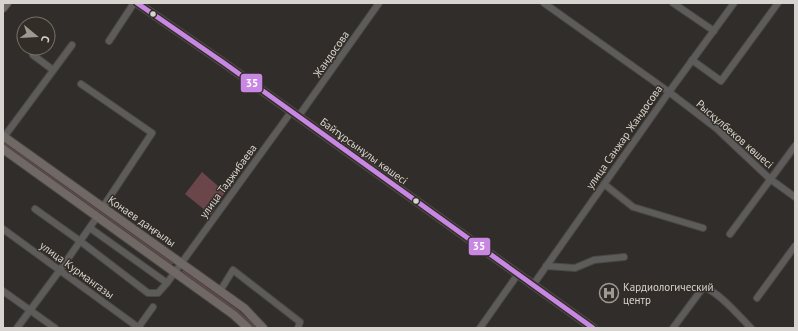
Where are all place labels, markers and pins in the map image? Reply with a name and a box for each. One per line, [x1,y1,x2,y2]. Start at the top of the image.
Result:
unlabelled marker [148,9,158,19]
unlabelled marker [411,196,421,206]
place label: Кардиологический центр [623,280,713,307]
hospital icon: Кардиологический центр [598,282,620,304]

